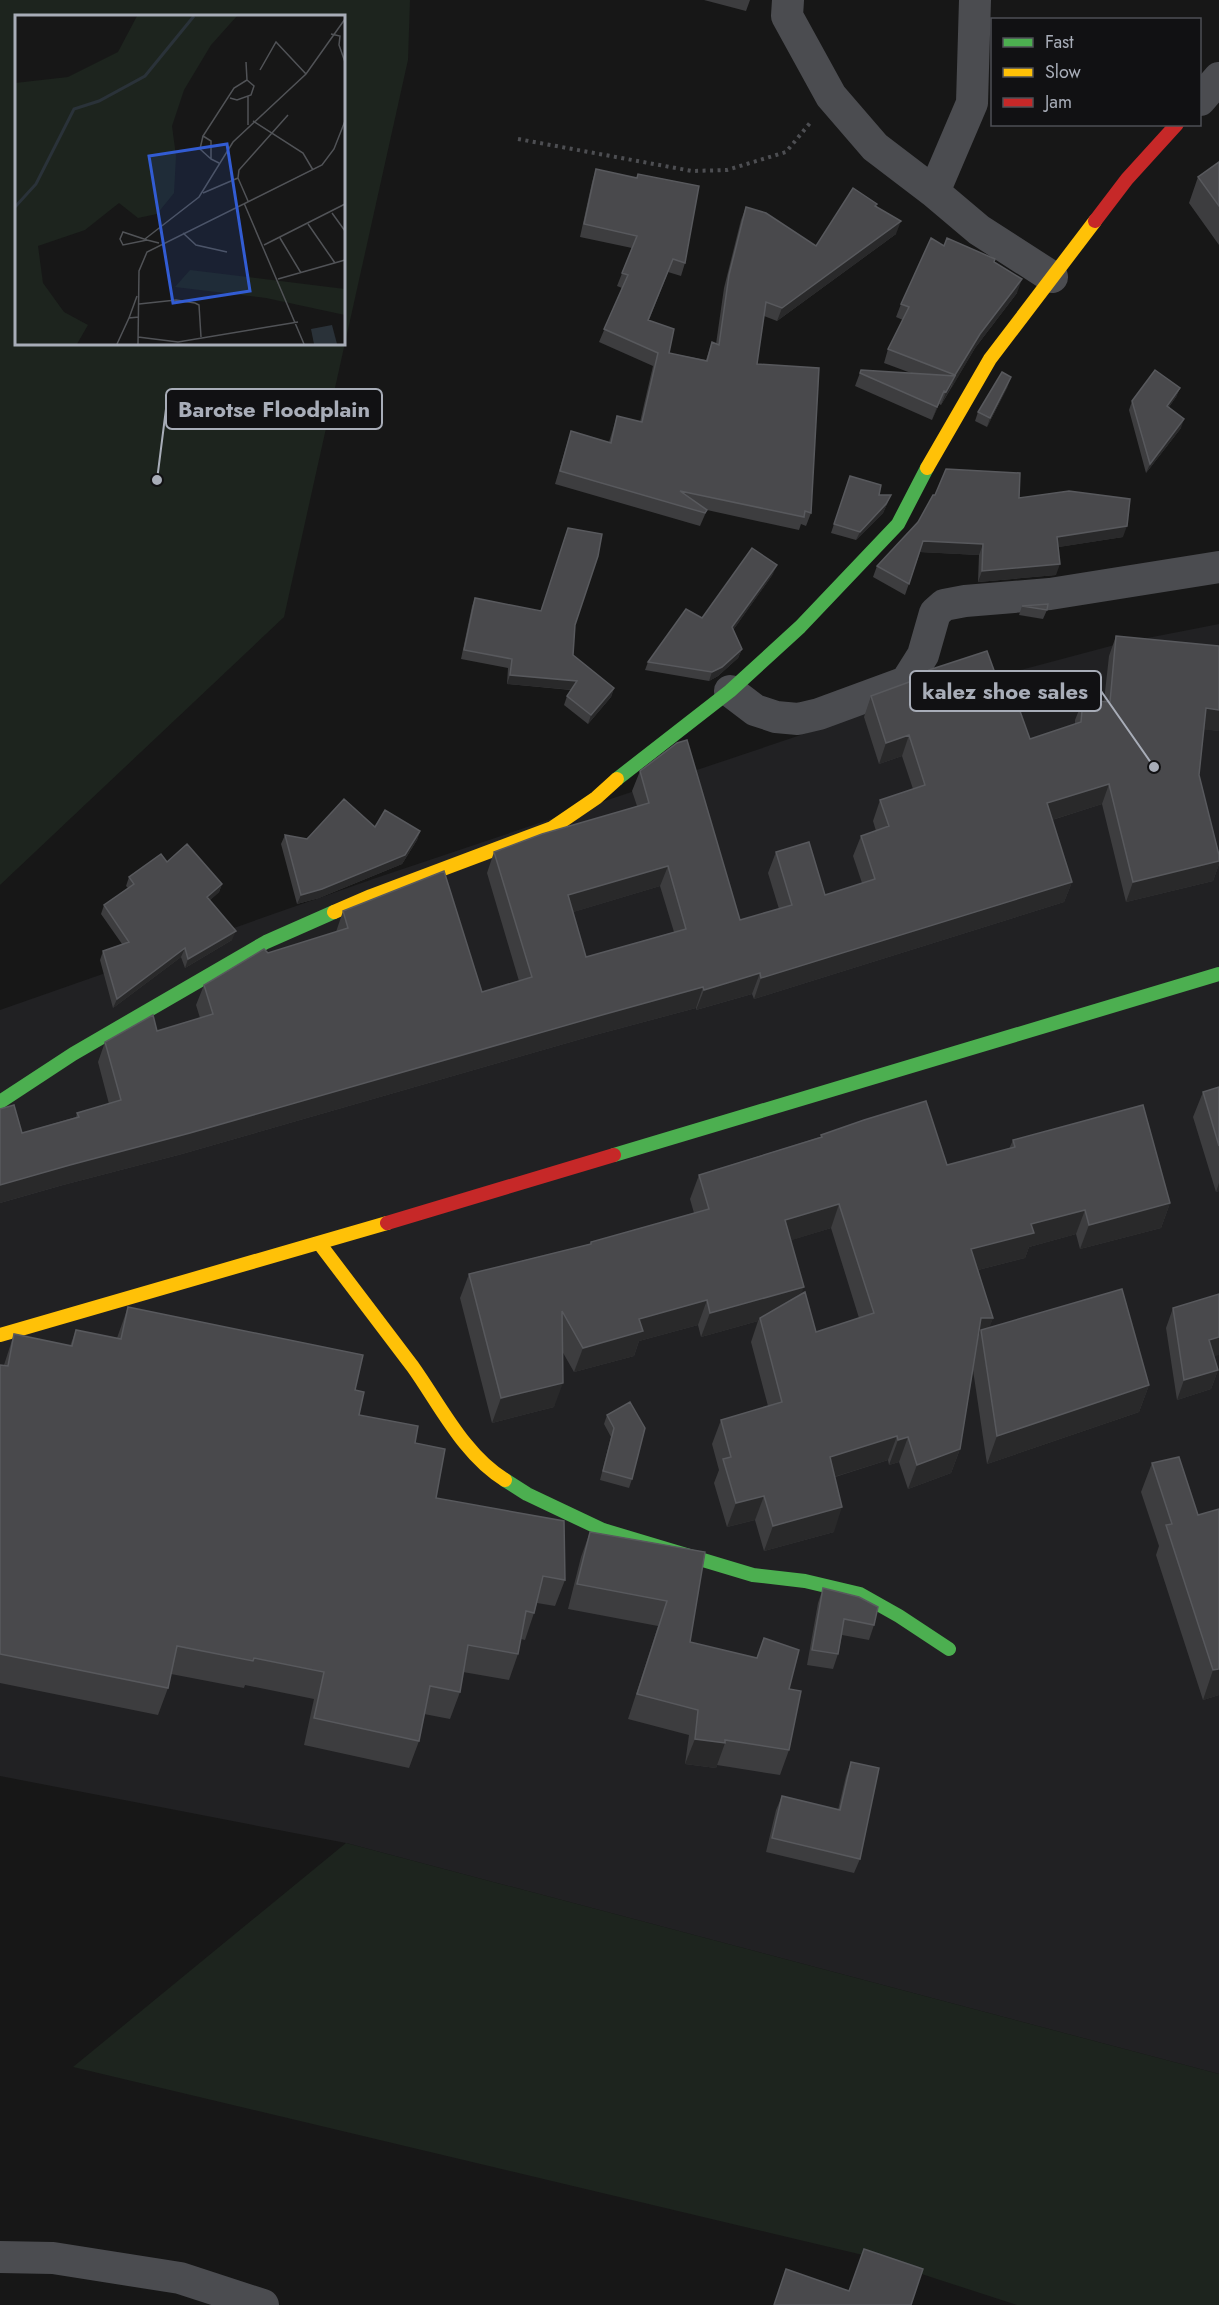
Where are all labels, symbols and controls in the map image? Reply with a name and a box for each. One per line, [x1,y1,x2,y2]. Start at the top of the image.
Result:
inset map [15,15,345,345]
legend [991,18,1201,126]
text: Fast [1045,29,1074,55]
text: Slow [1045,59,1082,85]
text: Jam [1043,89,1072,115]
callout: Barotse Floodplain [166,389,382,429]
text: Barotse Floodplain [178,393,370,425]
callout: kalez shoe sales [910,671,1101,711]
text: kalez shoe sales [922,675,1088,707]

